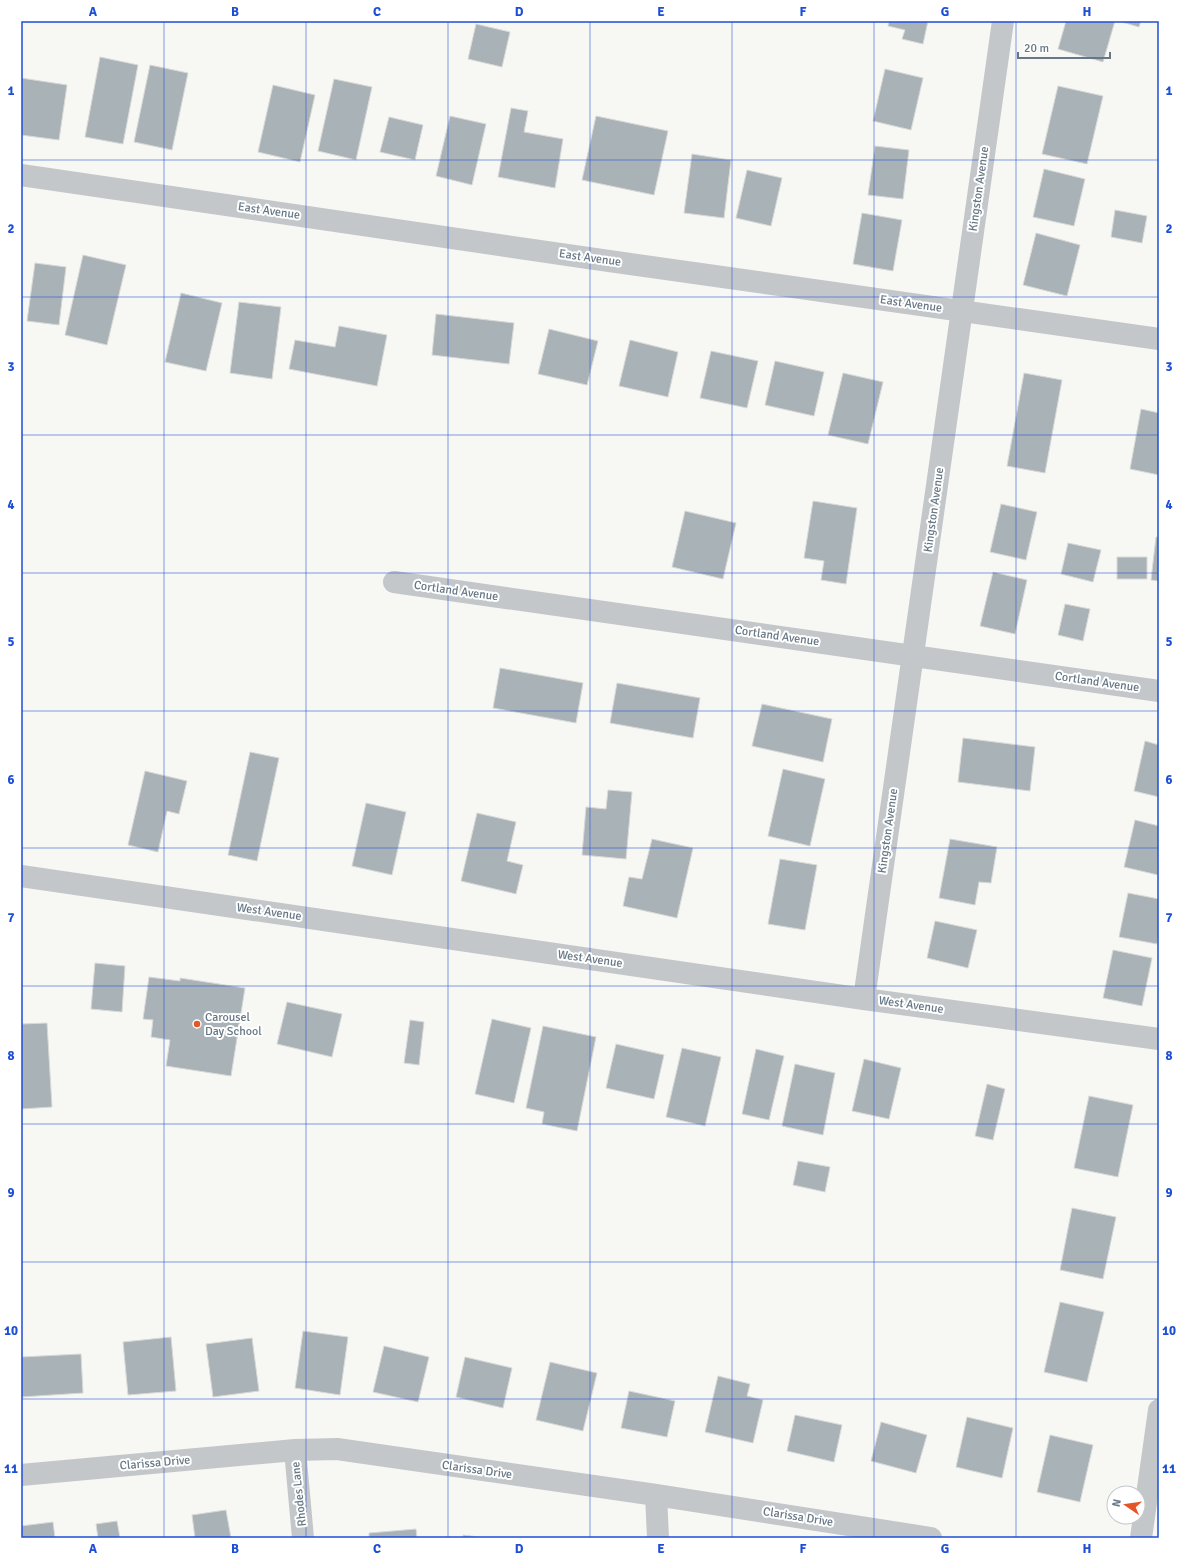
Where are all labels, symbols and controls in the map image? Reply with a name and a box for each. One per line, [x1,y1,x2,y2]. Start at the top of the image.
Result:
text: A [89,4,98,20]
text: B [231,4,239,20]
text: C [373,4,381,20]
text: D [515,4,524,20]
text: E [657,4,665,20]
text: F [800,4,807,20]
text: G [941,4,949,20]
text: H [1083,4,1091,20]
scale bar [1018,34,1110,60]
text: 20 m [1024,41,1049,56]
text: 1 [7,83,15,99]
text: 1 [1165,83,1173,99]
street label: Kingston Avenue [966,146,992,232]
street label: East Avenue [237,199,301,223]
text: 2 [7,221,15,237]
text: 2 [1165,221,1173,237]
street label: East Avenue [558,246,622,270]
street label: East Avenue [879,292,943,316]
text: 3 [7,359,15,375]
text: 3 [1165,359,1173,375]
street label: Kingston Avenue [921,467,947,553]
text: 4 [7,497,15,513]
text: 4 [1165,497,1173,513]
street label: Cortland Avenue [413,578,499,604]
street label: Cortland Avenue [734,623,820,649]
text: 5 [7,634,15,650]
text: 5 [1165,634,1173,650]
street label: Cortland Avenue [1054,669,1140,695]
text: 6 [7,772,15,788]
text: 6 [1165,772,1173,788]
street label: Kingston Avenue [875,788,901,874]
street label: West Avenue [236,900,302,924]
text: 7 [7,910,15,926]
text: 7 [1165,910,1173,926]
street label: West Avenue [557,947,623,971]
street label: West Avenue [878,993,944,1017]
place label: Carousel Day School [205,1010,262,1039]
marker: Carousel Day School [192,1019,202,1029]
text: 8 [7,1048,15,1064]
text: 8 [1165,1048,1173,1064]
text: 9 [7,1185,15,1201]
text: 9 [1165,1185,1173,1201]
text: 10 [4,1323,18,1339]
text: 10 [1162,1323,1176,1339]
street label: Clarissa Drive [119,1452,191,1474]
street label: Clarissa Drive [441,1458,513,1482]
text: 11 [4,1461,18,1477]
street label: Rhodes Lane [288,1461,310,1527]
text: 11 [1162,1461,1176,1477]
north arrow [1106,1485,1146,1525]
text: N [1110,1498,1124,1508]
street label: Clarissa Drive [762,1504,834,1530]
text: A [89,1541,98,1557]
text: B [231,1541,239,1557]
text: C [373,1541,381,1557]
text: D [515,1541,524,1557]
text: E [657,1541,665,1557]
text: F [800,1541,807,1557]
text: G [941,1541,949,1557]
text: H [1083,1541,1091,1557]

